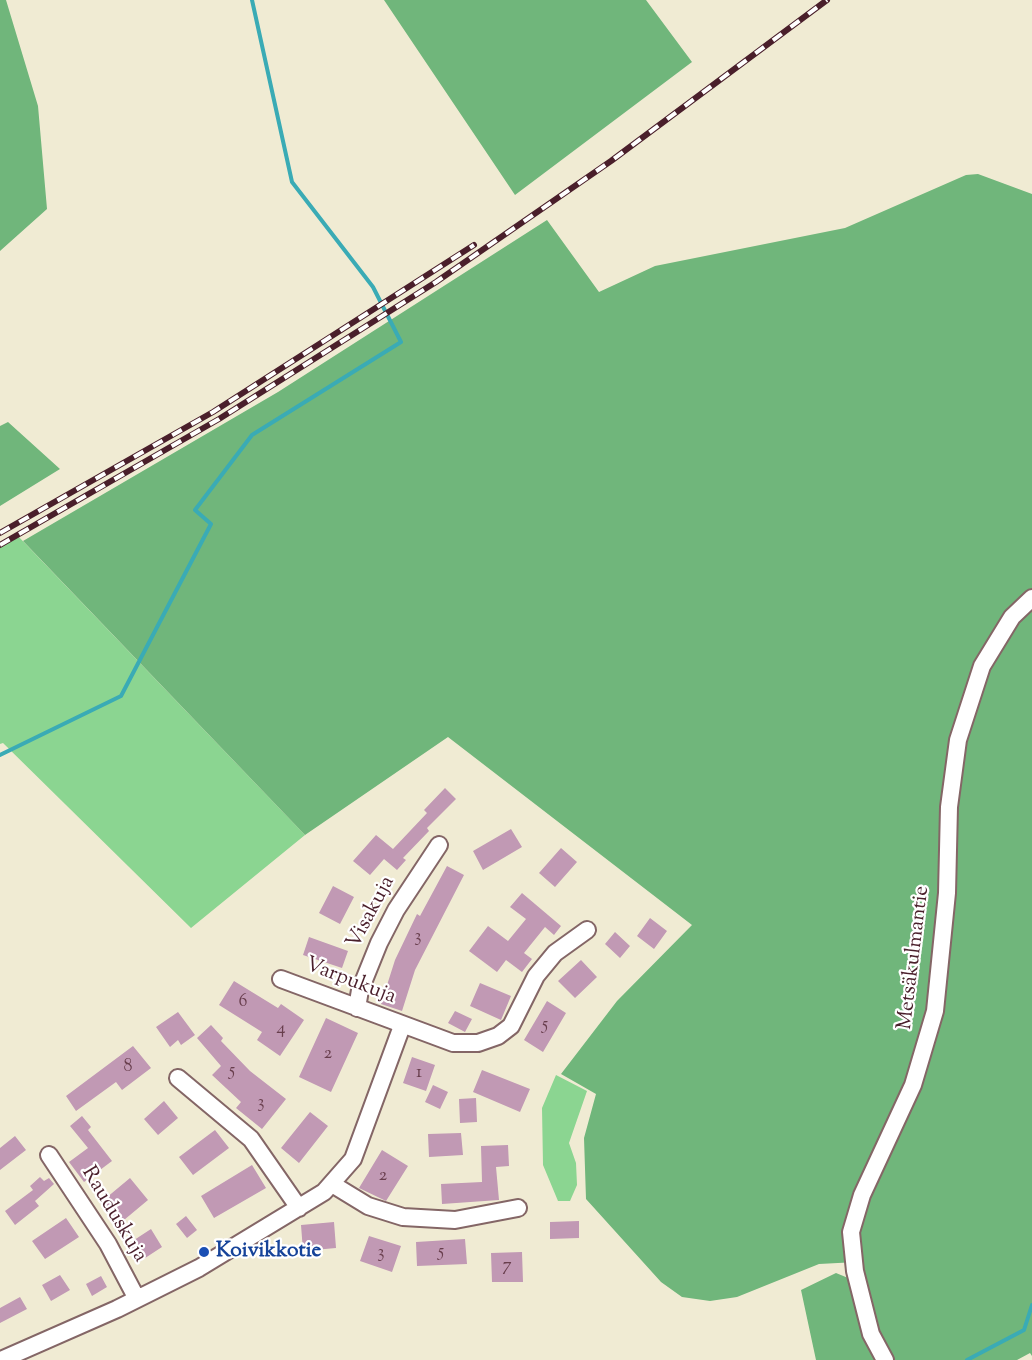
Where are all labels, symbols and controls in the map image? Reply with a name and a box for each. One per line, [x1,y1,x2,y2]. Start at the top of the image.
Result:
street label: Visakuja [342,873,402,953]
street label: Metsäkulmantie [894,885,936,1031]
house number: 3 [414,927,422,949]
street label: Varpukuja [301,953,399,1011]
house number: 6 [239,992,247,1014]
house number: 5 [542,1015,548,1037]
house number: 4 [276,1019,286,1041]
house number: 2 [324,1044,332,1066]
house number: 8 [124,1057,132,1079]
house number: 5 [229,1061,235,1083]
house number: 1 [416,1063,422,1085]
house number: 3 [257,1093,265,1115]
street label: Rauduskuja [75,1163,151,1267]
house number: 2 [379,1166,387,1188]
place label: Koivikkotie [216,1239,321,1265]
house number: 5 [438,1242,444,1264]
house number: 3 [377,1243,385,1265]
marker: Koivikkotie [197,1245,211,1259]
house number: 7 [502,1256,512,1278]

